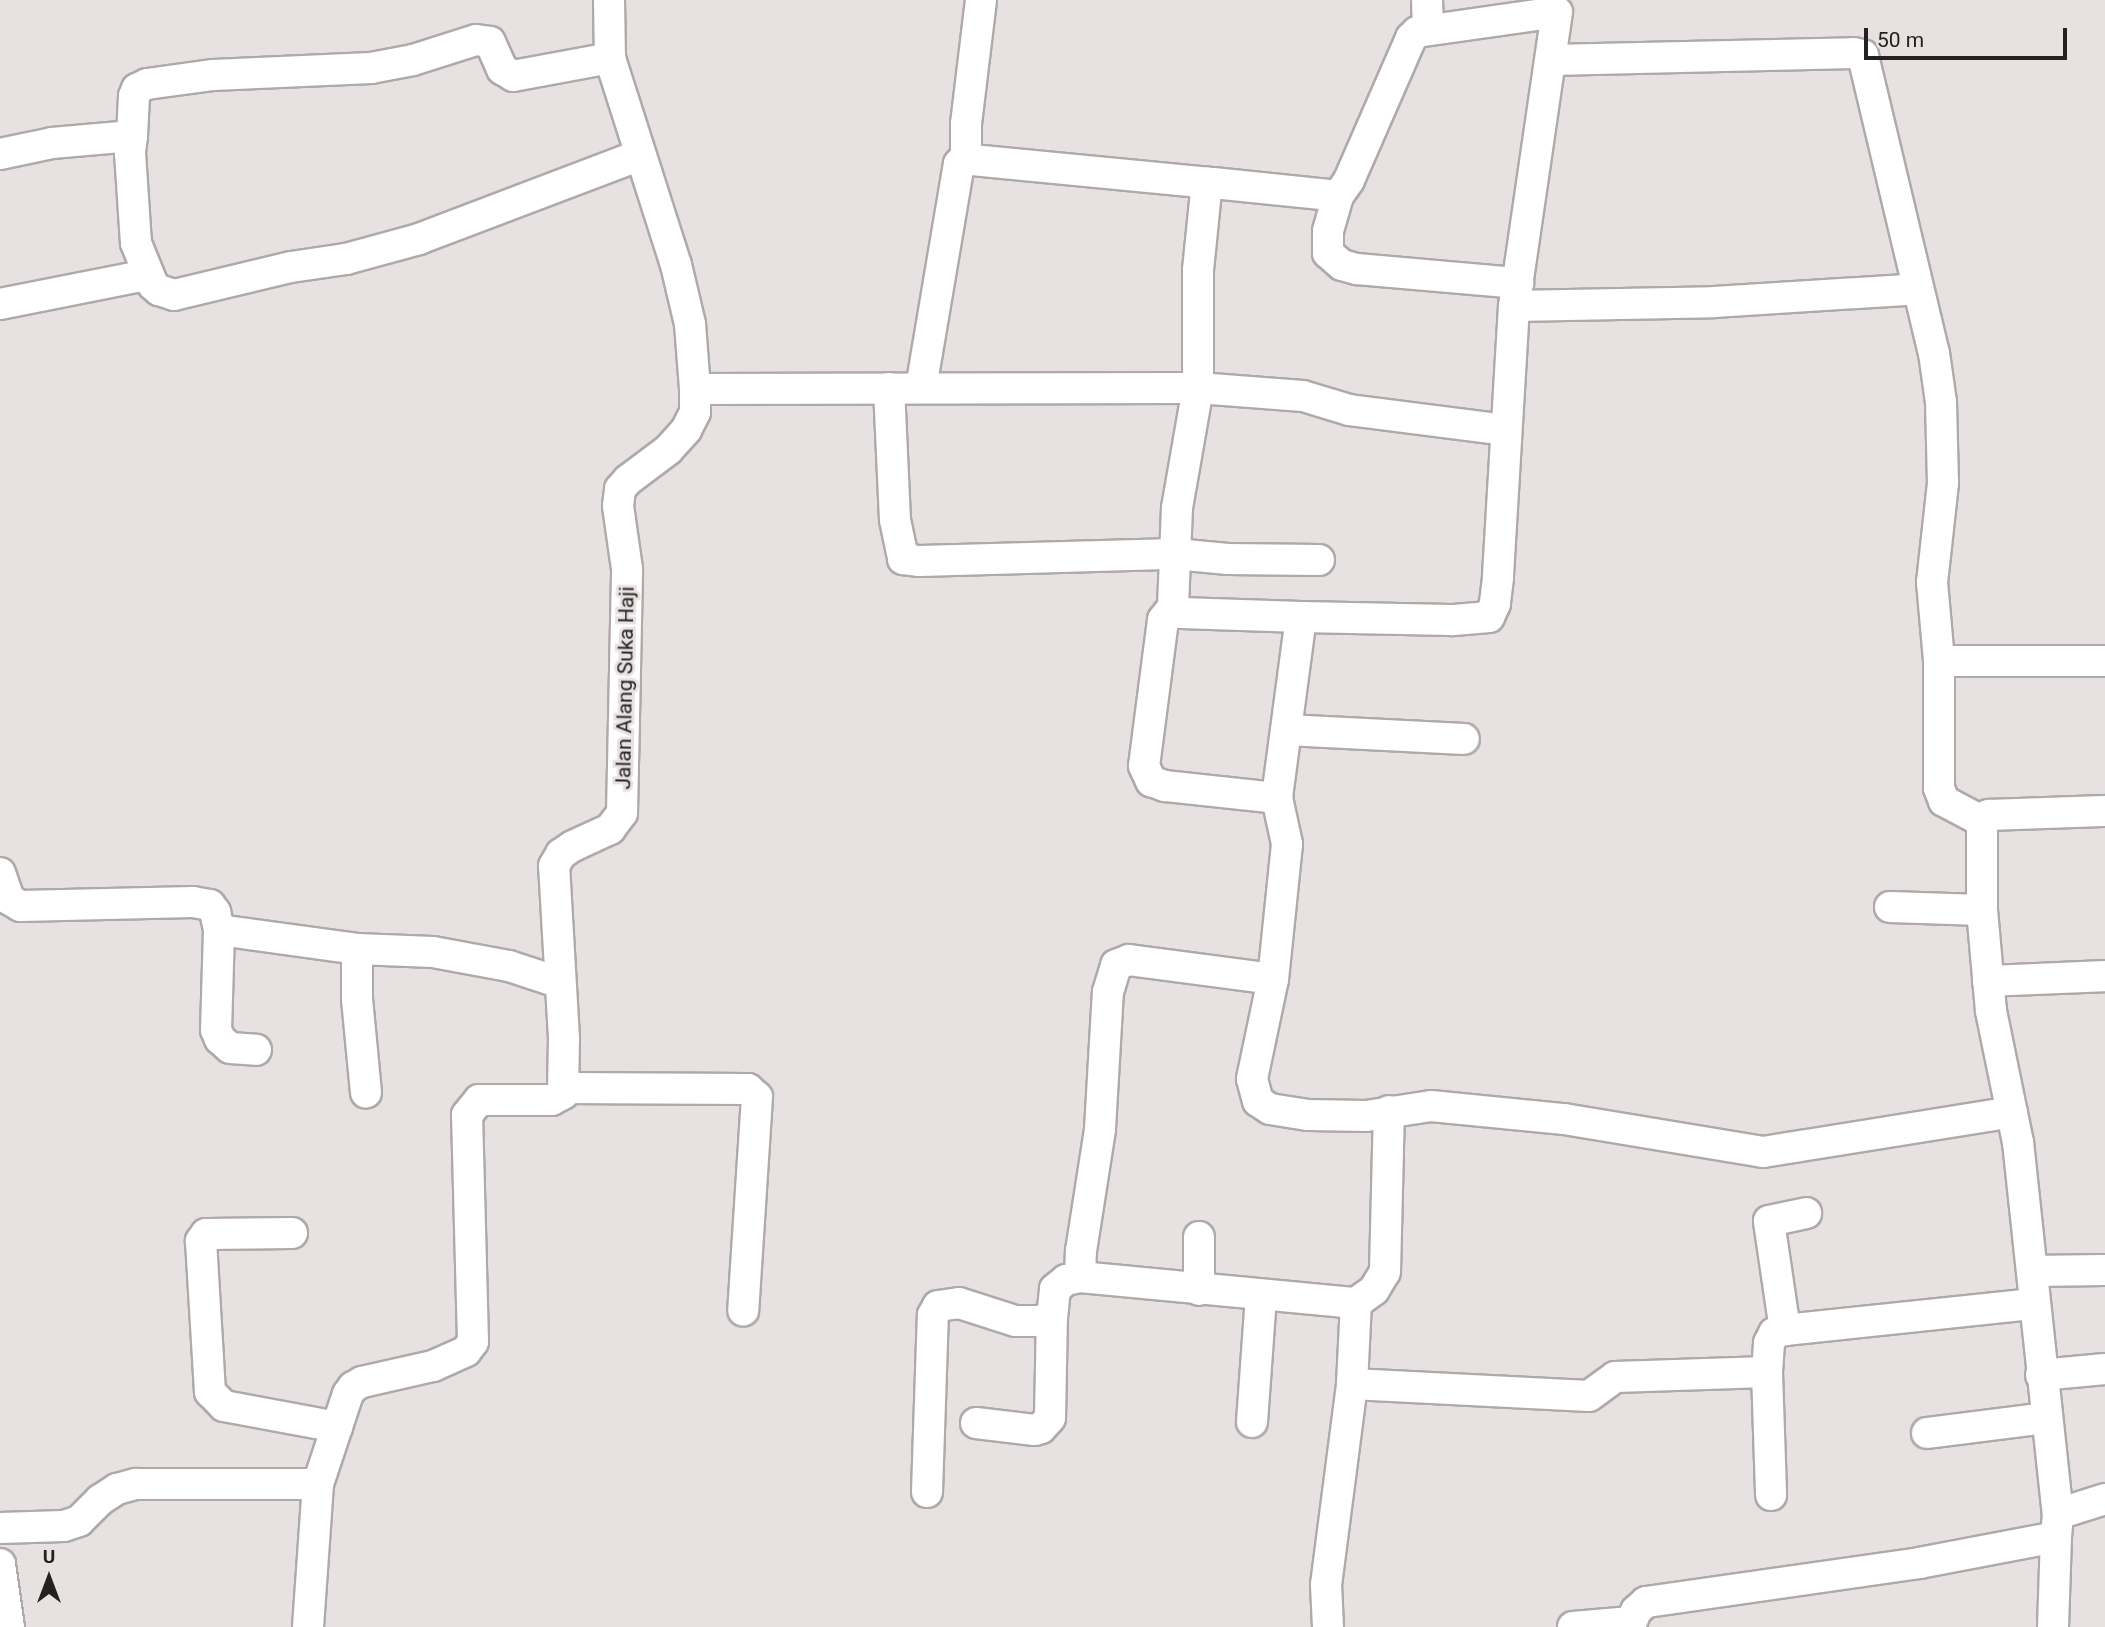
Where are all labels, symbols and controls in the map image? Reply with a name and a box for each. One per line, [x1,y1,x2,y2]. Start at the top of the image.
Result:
scale bar [1867,14,2070,58]
text: 50 m [1877,28,1924,52]
street label: Jalan Alang Suka Haji [611,586,639,790]
north arrow [14,1543,84,1613]
text: U [43,1545,55,1568]

